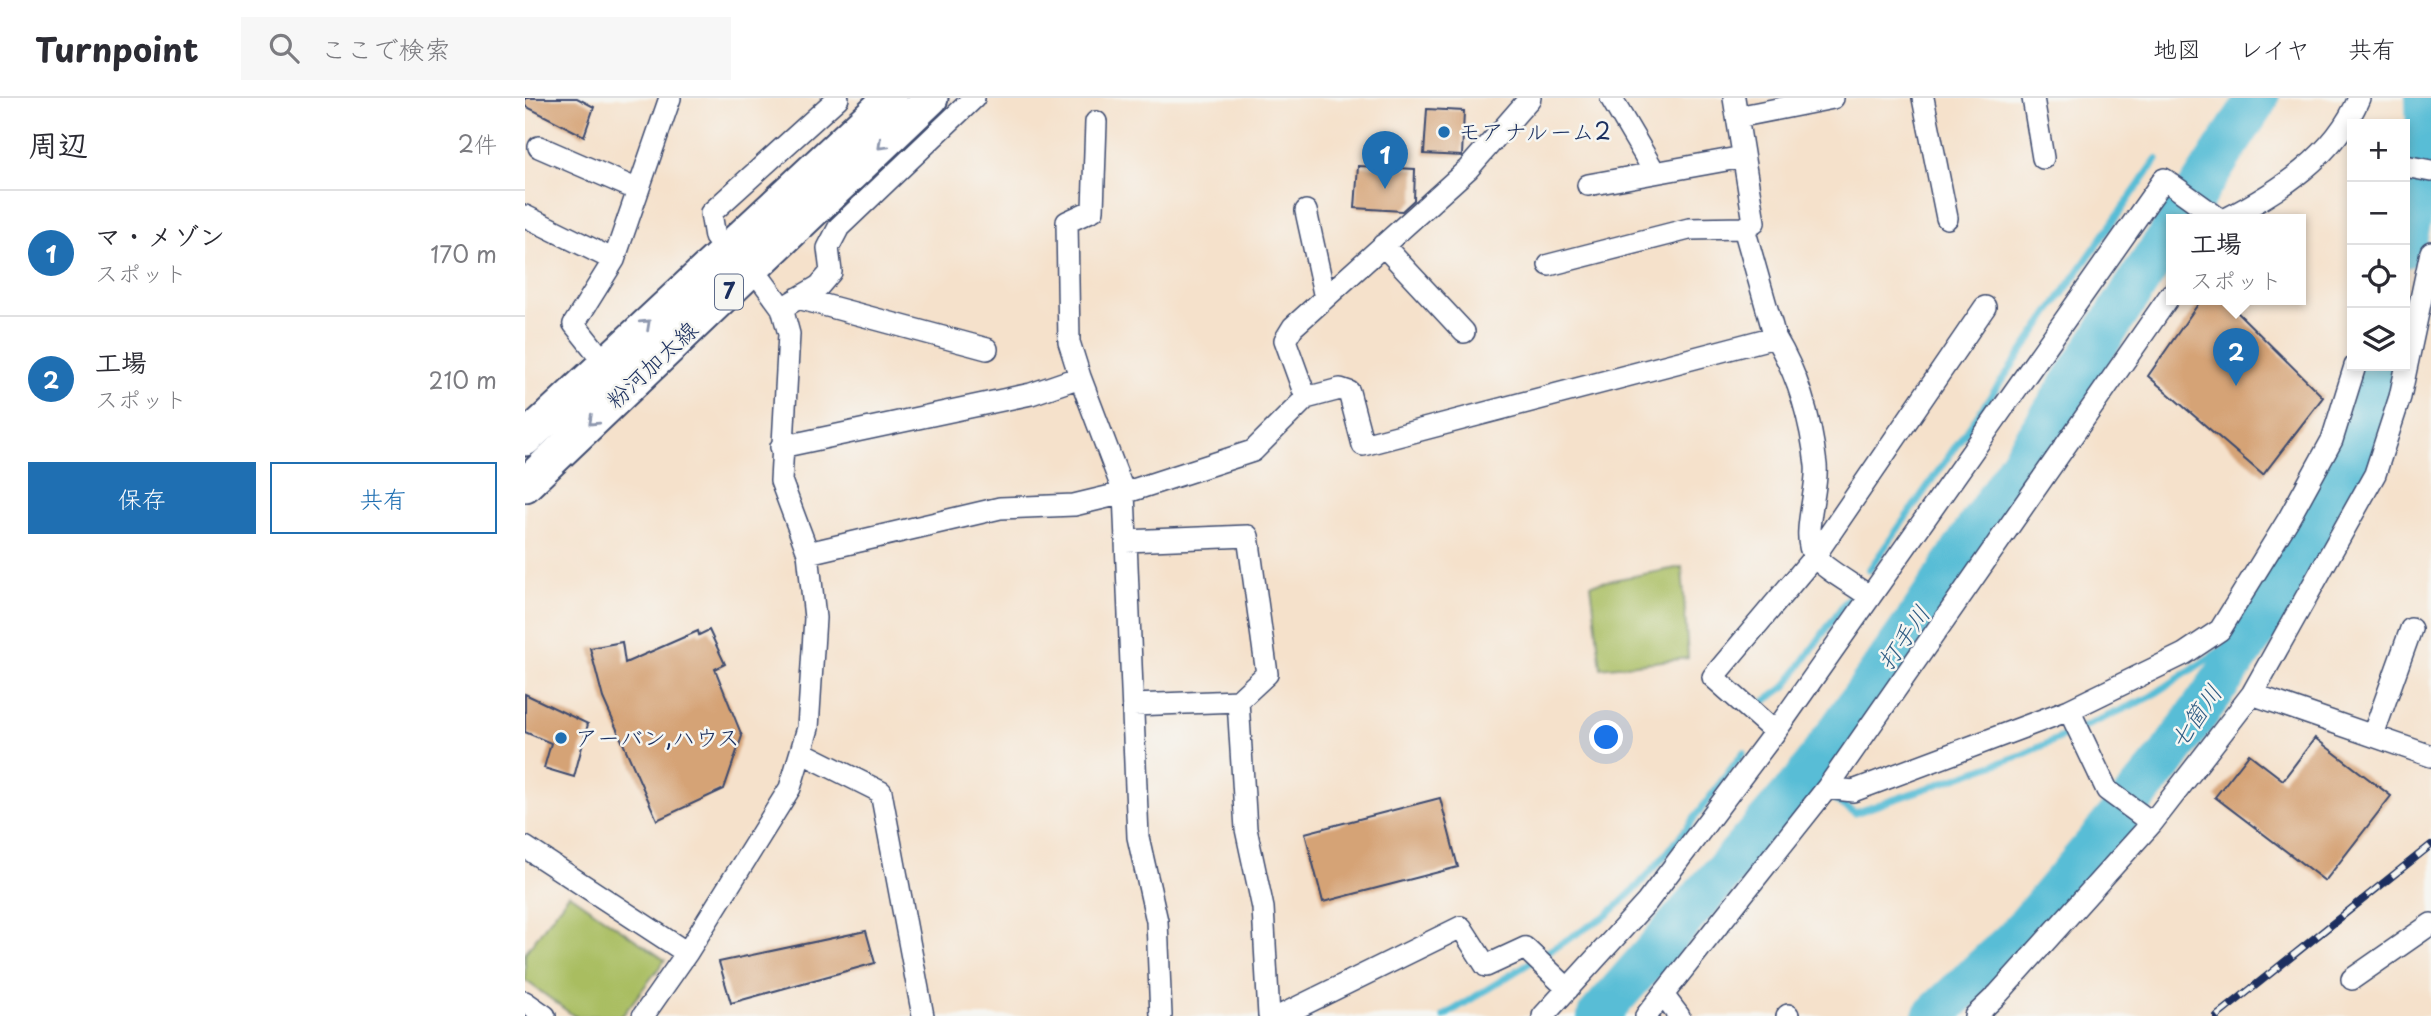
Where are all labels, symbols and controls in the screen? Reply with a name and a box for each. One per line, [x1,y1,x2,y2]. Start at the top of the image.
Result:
search box [241,17,731,80]
text: Turnpoint [35,23,199,73]
icon: search [265,29,303,67]
text: ここで検索 [321,29,451,68]
text: 地図 [2153,30,2201,66]
text: レイヤ [2239,30,2310,66]
text: 共有 [2348,30,2396,66]
place label: モアナルーム2 [1458,113,1611,148]
map controls [2347,119,2410,371]
button: + [2347,119,2410,182]
text: 周辺 [28,121,88,166]
marker: モアナルーム2 [1436,124,1452,140]
text: 2件 [458,126,497,161]
pin: 1 [1362,131,1408,189]
one-way arrow [877,137,890,150]
button: − [2347,182,2410,245]
popup [2166,214,2306,305]
text: マ・メゾン [95,216,225,255]
text: 工場 [2190,223,2242,262]
text: 1 [46,236,57,271]
text: 170 m [430,236,497,271]
button: locate [2347,245,2410,308]
text: スポット [95,255,187,290]
text: スポット [2190,262,2282,297]
road number: 7 [715,274,743,310]
button: layers [2347,308,2410,371]
street label: 粉河加太線 [597,312,705,416]
one-way arrow [638,320,651,333]
pin: 2 [2213,328,2259,386]
text: 工場 [95,342,147,381]
text: 2 [43,362,59,397]
text: 210 m [429,362,497,397]
text: スポット [95,381,187,416]
one-way arrow [588,412,601,425]
button: 保存 [28,462,256,534]
button: 共有 [270,462,497,534]
water label: 打手川 [1867,597,1938,677]
water label: 七箇川 [2159,676,2230,756]
place label: アーバン,ハウス [575,719,740,754]
your location [1589,720,1623,754]
marker: アーバン,ハウス [553,730,569,746]

